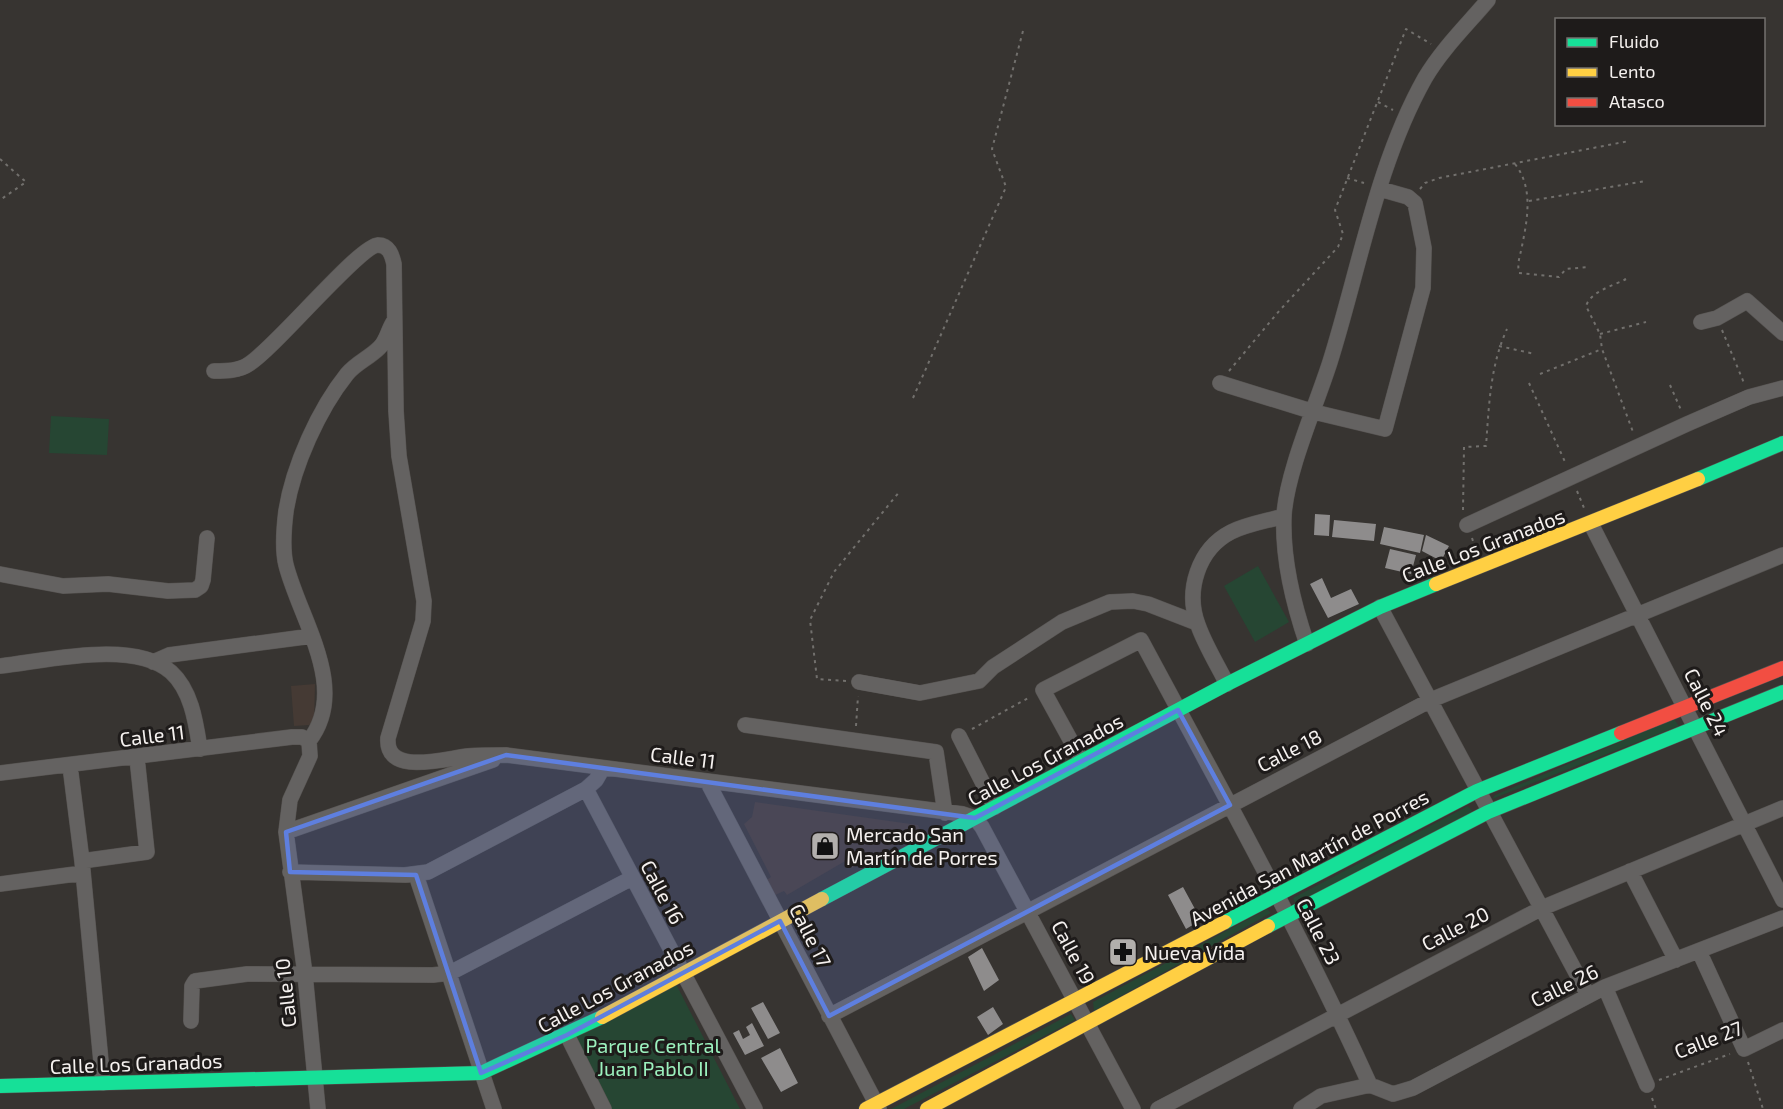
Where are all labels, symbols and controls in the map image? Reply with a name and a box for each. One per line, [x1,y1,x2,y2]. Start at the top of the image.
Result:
legend [1555,18,1765,126]
text: Fluido [1609,30,1659,52]
text: Lento [1609,60,1655,82]
text: Atasco [1609,90,1665,112]
street label: Calle Los Granados [1398,503,1568,587]
street label: Calle 24 [1680,664,1734,740]
street label: Calle Los Granados [963,708,1127,810]
street label: Calle 11 [118,719,186,751]
street label: Calle 18 [1253,724,1325,776]
street label: Calle 11 [649,741,717,773]
street label: Avenida San Martín de Porres [1186,784,1432,930]
place label: Mercado San Martín de Porres [846,822,998,869]
shop icon: Mercado San Martín de Porres [809,830,841,862]
street label: Calle 16 [636,856,690,928]
street label: Calle 23 [1292,894,1346,968]
street label: Calle 17 [785,899,837,971]
street label: Calle 20 [1417,901,1493,955]
street label: Calle 19 [1047,916,1101,988]
street label: Calle Los Granados [533,935,697,1037]
pharmacy icon: Nueva Vida [1107,936,1139,968]
place label: Nueva Vida [1144,940,1245,964]
street label: Calle 10 [269,957,301,1029]
street label: Calle 26 [1526,958,1602,1012]
street label: Calle 27 [1671,1015,1745,1063]
park label: Parque Central Juan Pablo II [586,1033,720,1080]
street label: Calle Los Granados [49,1048,223,1078]

